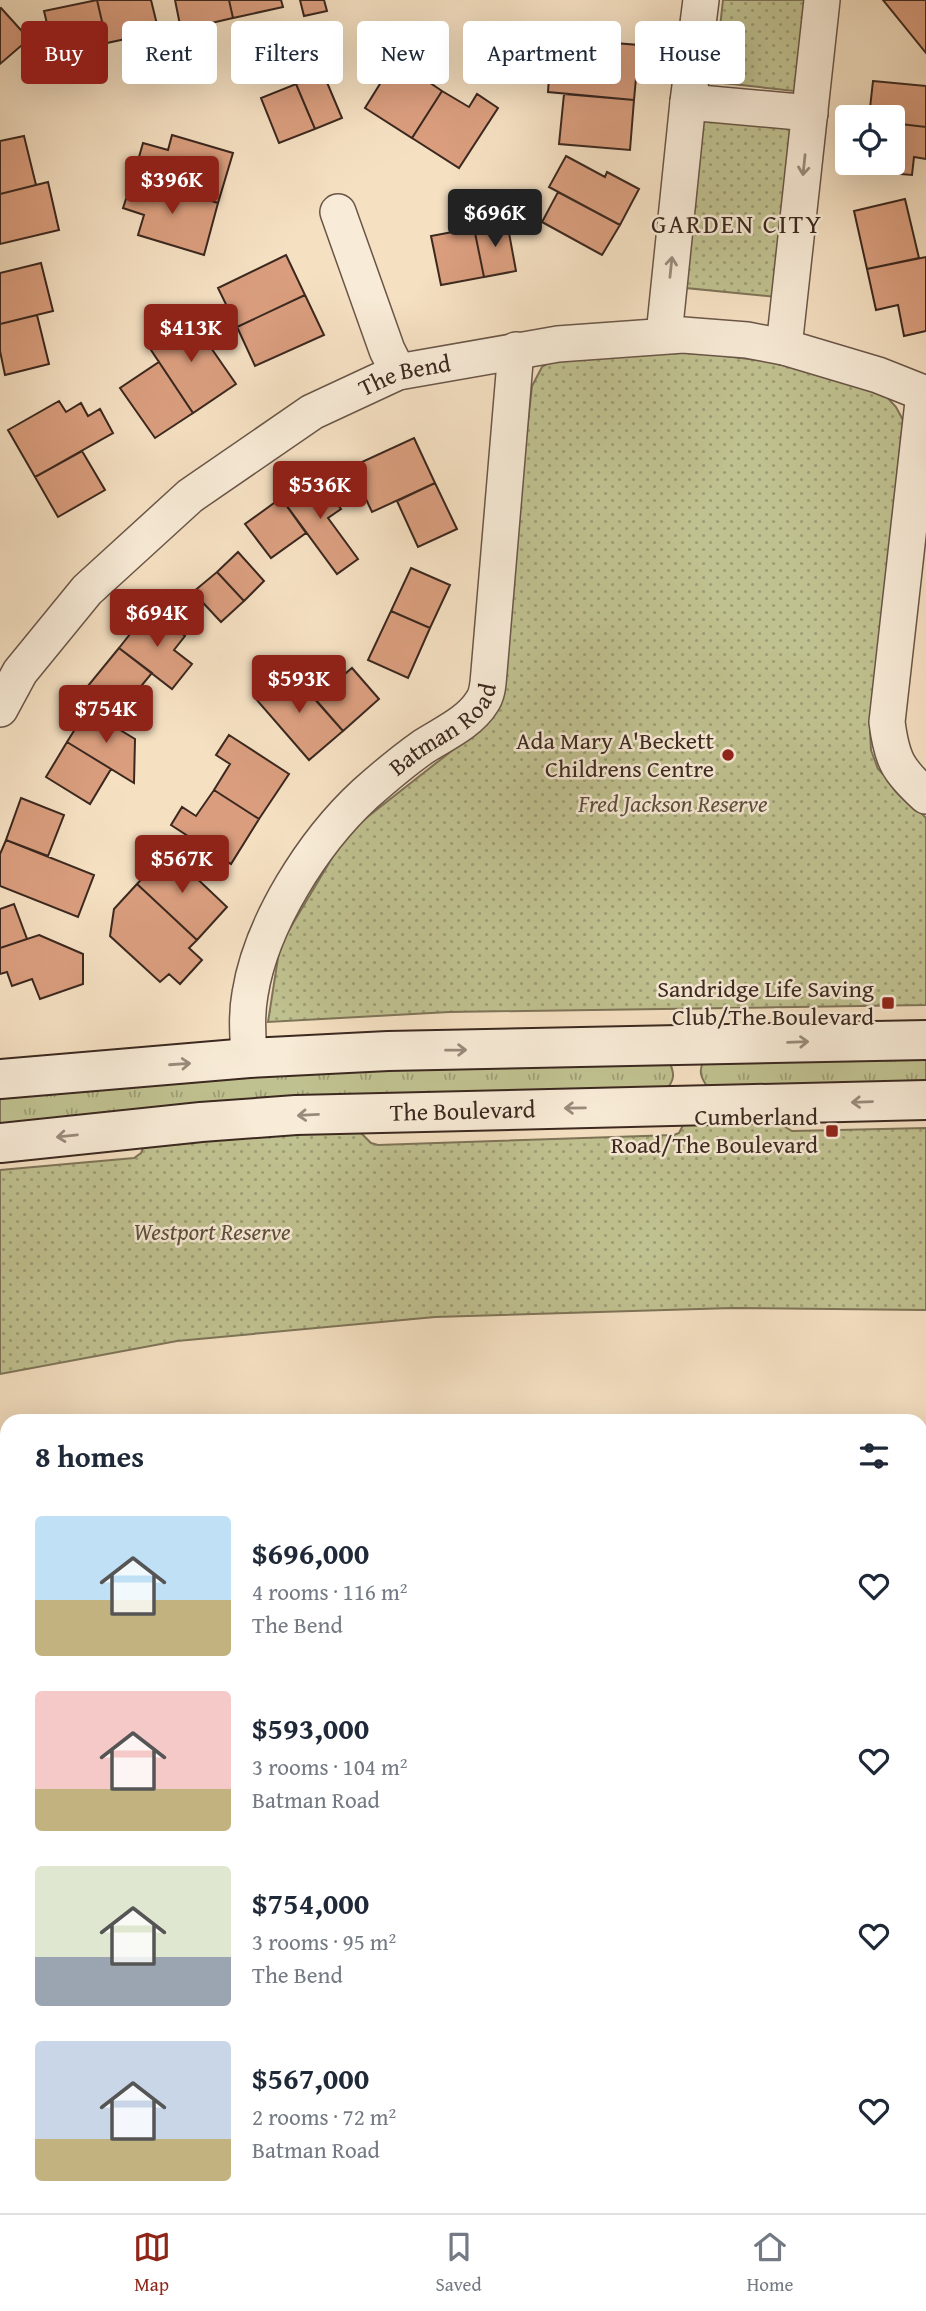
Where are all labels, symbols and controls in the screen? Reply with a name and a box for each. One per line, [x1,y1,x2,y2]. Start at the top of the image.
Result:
chip: Buy [21,21,108,84]
chip: Rent [122,21,217,84]
chip: Filters [231,21,343,84]
chip: New [357,21,449,84]
chip: Apartment [463,21,621,84]
chip: House [635,21,745,84]
map controls [835,105,905,175]
button: locate [835,105,905,175]
one-way arrow [798,154,811,176]
pin: $396K [123,156,221,216]
text: $396K [141,162,203,195]
pin: $696K [446,190,544,249]
text: $696K [464,195,526,228]
district label: GARDEN CITY [651,204,823,243]
one-way arrow [665,256,678,279]
pin: $413K [142,304,240,364]
text: $413K [160,310,222,343]
street label: The Bend [353,345,453,405]
pin: $536K [271,462,369,521]
text: $536K [289,467,351,500]
pin: $694K [108,590,206,649]
text: $694K [126,595,188,628]
pin: $593K [250,656,348,715]
text: $593K [268,661,330,694]
street label: Batman Road [381,680,505,784]
pin: $754K [57,686,155,745]
text: $754K [75,691,137,724]
place label: Ada Mary A'Beckett Childrens Centre [516,723,715,786]
marker: Ada Mary A'Beckett Childrens Centre [720,747,736,763]
park label: Fred Jackson Reserve [577,786,768,821]
pin: $567K [133,836,231,895]
text: $567K [151,841,213,874]
place label: Sandridge Life Saving Club/The Boulevard [657,971,874,1034]
marker: Sandridge Life Saving Club/The Boulevard [880,995,896,1011]
one-way arrow [786,1035,809,1049]
one-way arrow [444,1043,467,1056]
one-way arrow [168,1057,191,1070]
street label: The Boulevard [389,1091,536,1130]
one-way arrow [850,1095,873,1108]
place label: Cumberland Road/The Boulevard [611,1099,818,1162]
one-way arrow [564,1101,587,1115]
one-way arrow [297,1108,320,1121]
marker: Cumberland Road/The Boulevard [824,1123,840,1139]
one-way arrow [57,1129,79,1142]
park label: Westport Reserve [133,1214,291,1249]
text: 8 homes [35,1434,144,1478]
icon: filters [855,1437,893,1475]
text: $696,000 [252,1531,369,1575]
icon: home [91,1544,175,1628]
icon: heart [855,1567,893,1605]
text: 4 rooms · 116 m² [252,1575,407,1608]
text: The Bend [252,1608,343,1641]
text: $593,000 [252,1706,369,1750]
icon: home [91,1719,175,1803]
icon: heart [855,1742,893,1780]
text: 3 rooms · 104 m² [252,1750,407,1783]
text: Batman Road [252,1783,380,1816]
text: $754,000 [252,1881,369,1925]
icon: home [91,1894,175,1978]
icon: heart [855,1917,893,1955]
text: 3 rooms · 95 m² [252,1925,396,1958]
text: The Bend [252,1958,343,1991]
text: $567,000 [252,2056,369,2100]
icon: home [91,2069,175,2153]
icon: heart [855,2092,893,2130]
text: 2 rooms · 72 m² [252,2100,396,2133]
text: Batman Road [252,2133,380,2166]
tab: Map [133,2228,171,2298]
tab: Saved [436,2228,482,2298]
tab: Home [747,2228,793,2298]

